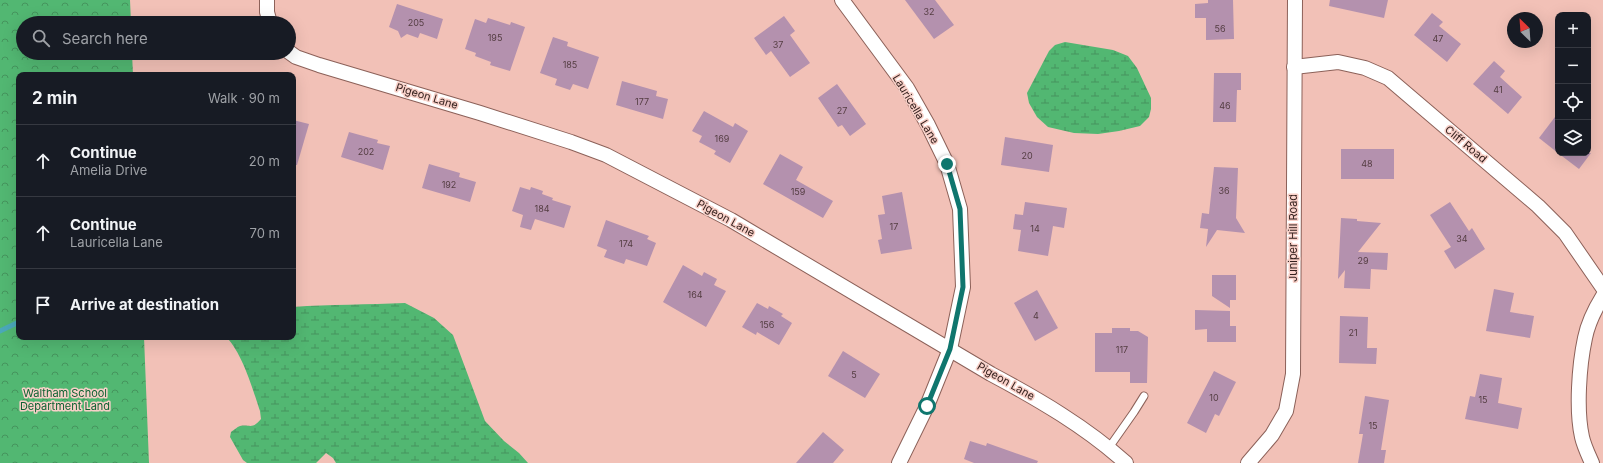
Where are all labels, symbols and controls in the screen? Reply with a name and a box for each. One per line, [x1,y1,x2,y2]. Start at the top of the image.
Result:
house number: 32 [923,6,935,17]
north arrow [1507,12,1543,48]
map controls [1555,12,1591,156]
button: + [1555,12,1591,48]
search box [16,16,296,60]
house number: 205 [408,17,424,28]
house number: 56 [1214,23,1226,34]
icon: search [30,27,52,49]
text: Search here [62,29,148,48]
house number: 195 [488,32,502,43]
house number: 47 [1433,33,1443,44]
house number: 37 [773,39,783,50]
button: − [1555,48,1591,84]
house number: 185 [563,59,577,70]
street label: Lauricella Lane [890,72,942,146]
street label: Pigeon Lane [394,80,460,112]
house number: 41 [1493,84,1503,95]
button: locate [1555,84,1591,120]
text: 2 min [32,88,77,108]
text: Walk · 90 m [208,90,280,106]
house number: 177 [635,96,649,107]
house number: 46 [1219,100,1231,111]
house number: 27 [837,105,847,116]
button: layers [1555,120,1591,156]
street label: Cliff Road [1442,122,1490,166]
house number: 169 [715,133,730,144]
text: Continue [70,143,137,162]
house number: 202 [358,146,374,157]
icon: ahead [32,150,54,172]
house number: 20 [1021,150,1033,161]
text: 20 m [249,153,280,169]
route end [938,155,956,173]
house number: 48 [1361,158,1373,169]
text: Amelia Drive [70,162,147,178]
house number: 192 [442,179,456,190]
house number: 36 [1218,185,1230,196]
house number: 159 [791,186,806,197]
street label: Juniper Hill Road [1286,194,1300,282]
street label: Pigeon Lane [694,196,758,240]
house number: 184 [534,203,550,214]
text: Continue [70,215,137,234]
house number: 17 [890,221,898,232]
icon: ahead [32,222,54,244]
house number: 14 [1030,223,1040,234]
text: 70 m [250,225,280,241]
house number: 34 [1456,233,1468,244]
text: Lauricella Lane [70,234,163,250]
house number: 174 [619,238,633,249]
house number: 29 [1357,255,1369,266]
house number: 164 [687,289,703,300]
icon: arrive [32,294,54,316]
text: Arrive at destination [70,295,219,314]
house number: 4 [1033,310,1039,321]
house number: 156 [760,319,775,330]
house number: 21 [1348,327,1358,338]
house number: 117 [1116,344,1128,355]
street label: Pigeon Lane [975,359,1037,403]
house number: 5 [851,369,857,380]
park label: Waltham School Department Land [20,386,110,413]
house number: 10 [1209,392,1219,403]
house number: 15 [1478,394,1488,405]
route start [918,397,936,415]
house number: 15 [1368,420,1378,431]

